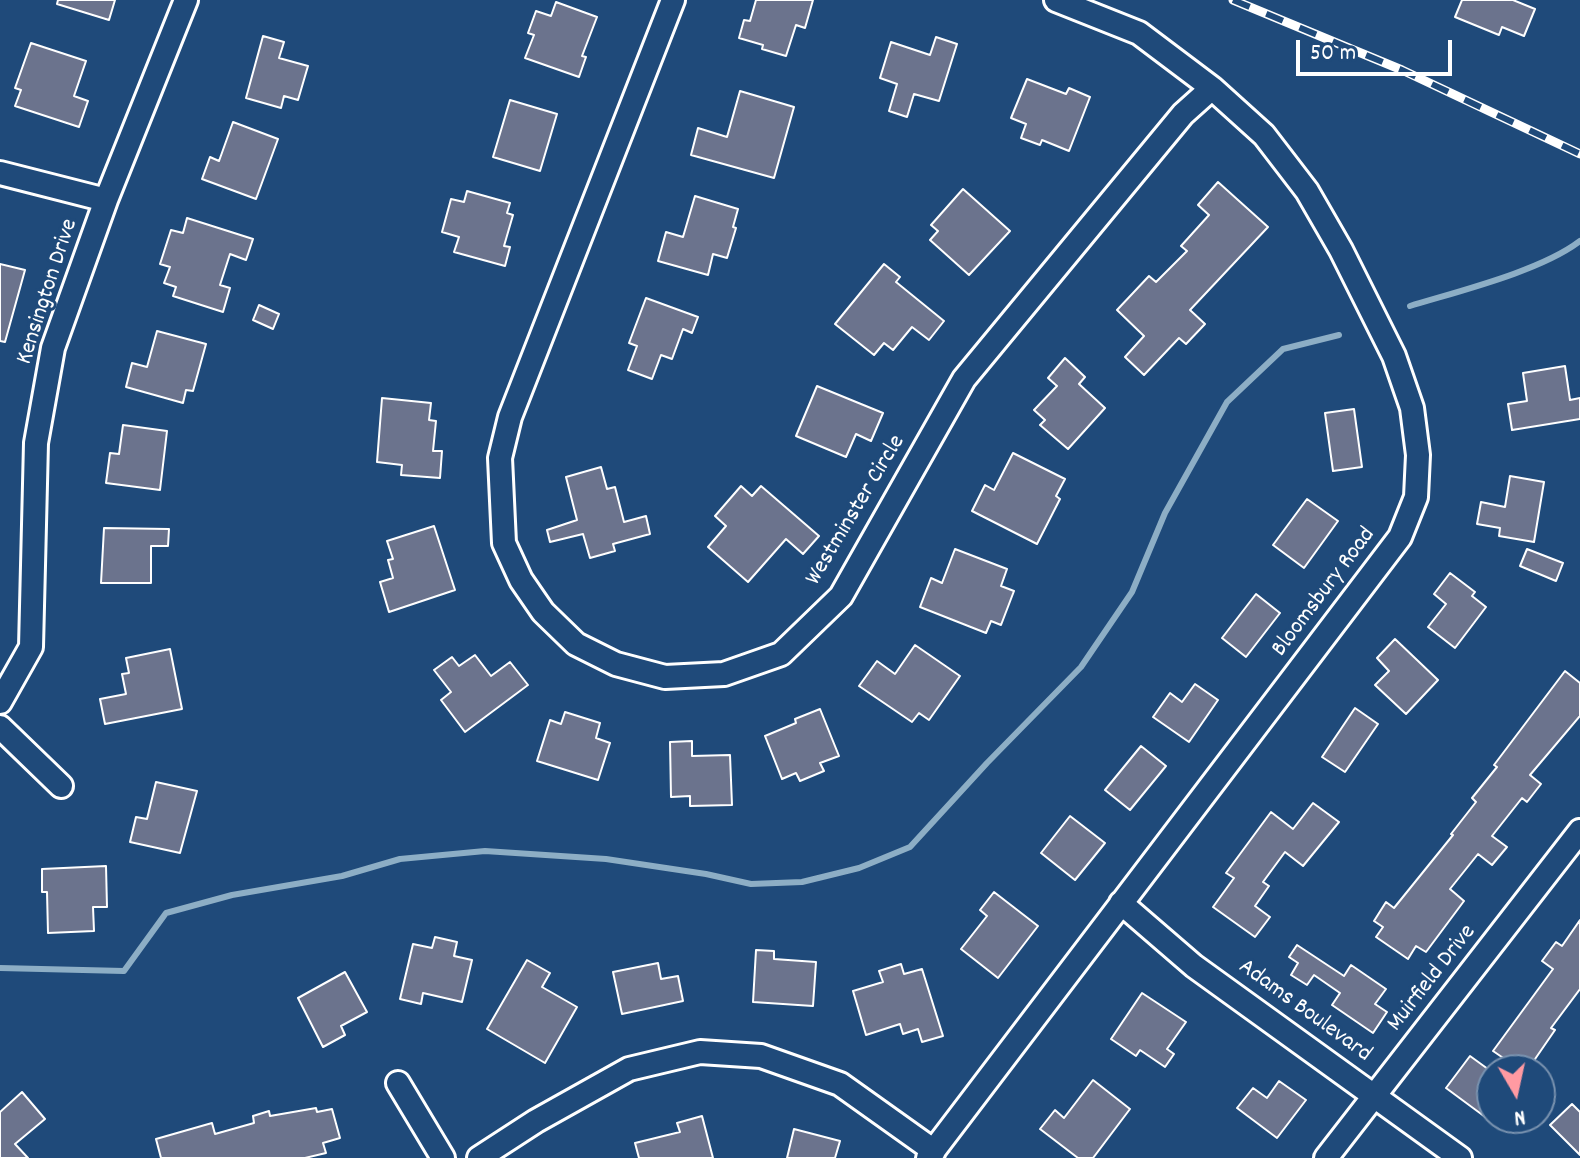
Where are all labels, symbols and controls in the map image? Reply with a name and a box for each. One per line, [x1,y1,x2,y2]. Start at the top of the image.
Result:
scale bar [1300,24,1456,74]
text: 50 m [1310,37,1356,71]
street label: Kensington Drive [12,216,86,368]
street label: Westminster Circle [801,431,913,591]
street label: Bloomsbury Road [1267,523,1383,663]
street label: Muirfield Drive [1382,920,1484,1038]
street label: Adams Boulevard [1232,954,1376,1070]
north arrow [1476,1054,1556,1134]
text: N [1512,1100,1527,1132]

